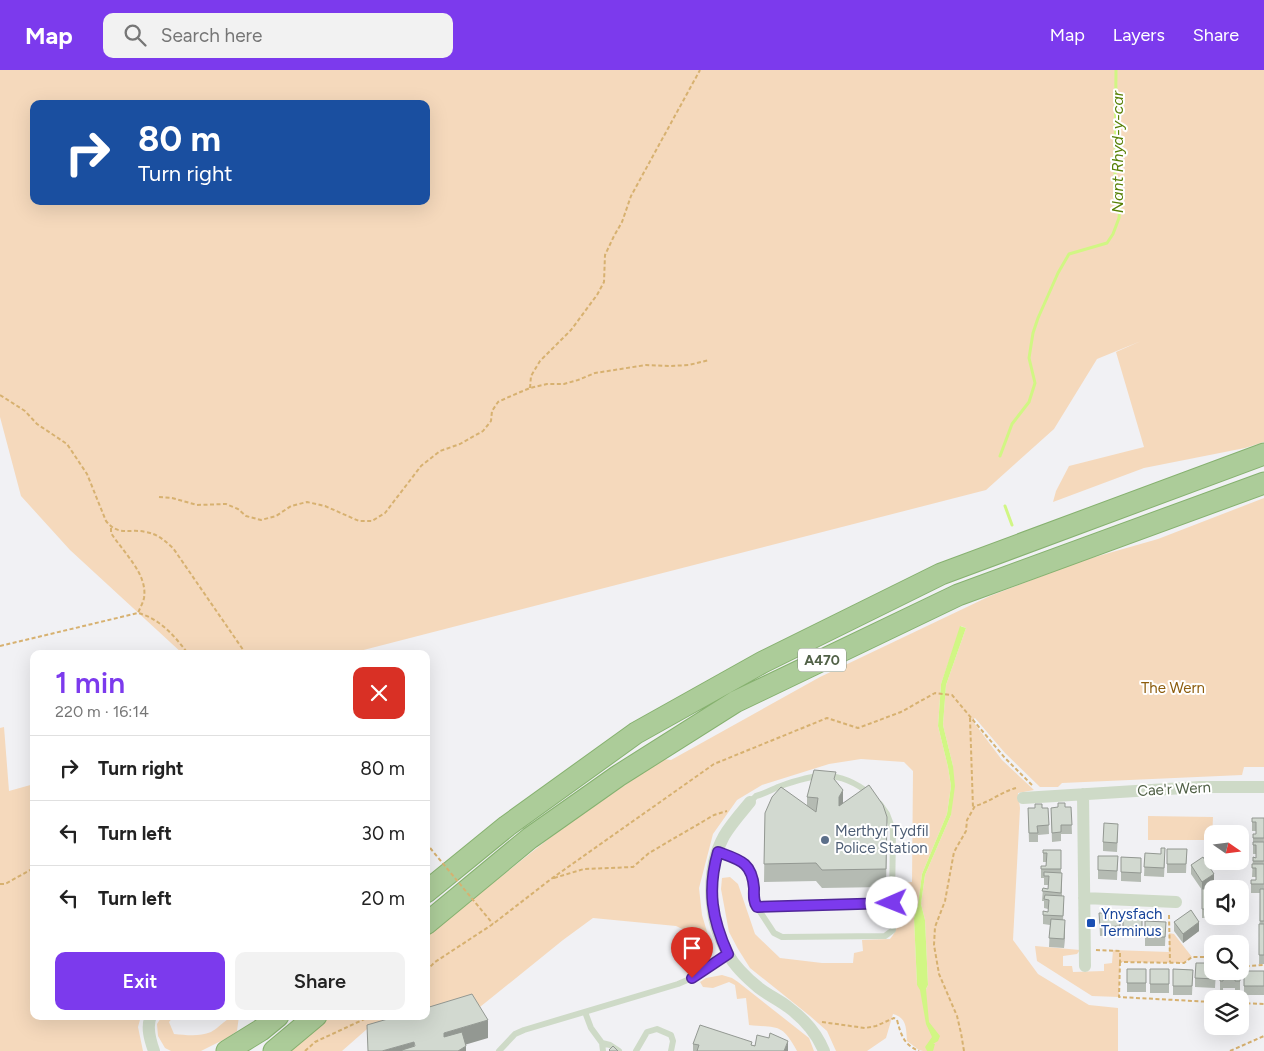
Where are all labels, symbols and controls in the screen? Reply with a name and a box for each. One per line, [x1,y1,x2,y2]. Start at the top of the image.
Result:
search box [103,13,453,58]
text: Map [25,21,73,50]
icon: search [121,21,149,49]
text: Search here [161,24,262,47]
text: Map [1050,24,1085,46]
text: Layers [1113,24,1165,46]
text: Share [1193,24,1239,46]
water label: Nant Rhyd-y-car [1108,90,1127,213]
text: 80 m [138,118,221,160]
icon: right [55,120,120,185]
text: Turn right [138,160,233,187]
road number: A470 [798,648,846,672]
text: 1 min [55,664,125,701]
button: close [353,667,405,719]
park label: The Wern [1141,679,1205,697]
text: 220 m · 16:14 [55,702,149,721]
icon: right [55,754,83,782]
text: Turn right [98,757,184,780]
text: 80 m [360,757,405,780]
street label: Cae'r Wern [1137,778,1211,800]
icon: left [55,819,83,847]
text: Turn left [98,822,172,845]
text: 30 m [362,822,405,845]
place label: Merthyr Tydfil Police Station [835,822,928,857]
north arrow [1204,825,1249,870]
map controls [1204,825,1249,1035]
marker: Merthyr Tydfil Police Station [819,834,831,846]
position arrow [865,876,917,928]
button: sound [1204,880,1249,925]
icon: left [55,884,83,912]
text: Turn left [98,887,172,910]
text: 20 m [361,887,405,910]
place label: Ynysfach Terminus [1101,905,1162,940]
marker: Ynysfach Terminus [1085,917,1097,929]
pin [671,927,713,978]
icon: arrive [678,934,706,962]
button: search [1204,935,1249,980]
button: Exit [55,952,225,1010]
button: Share [235,952,405,1010]
button: layers [1204,990,1249,1035]

